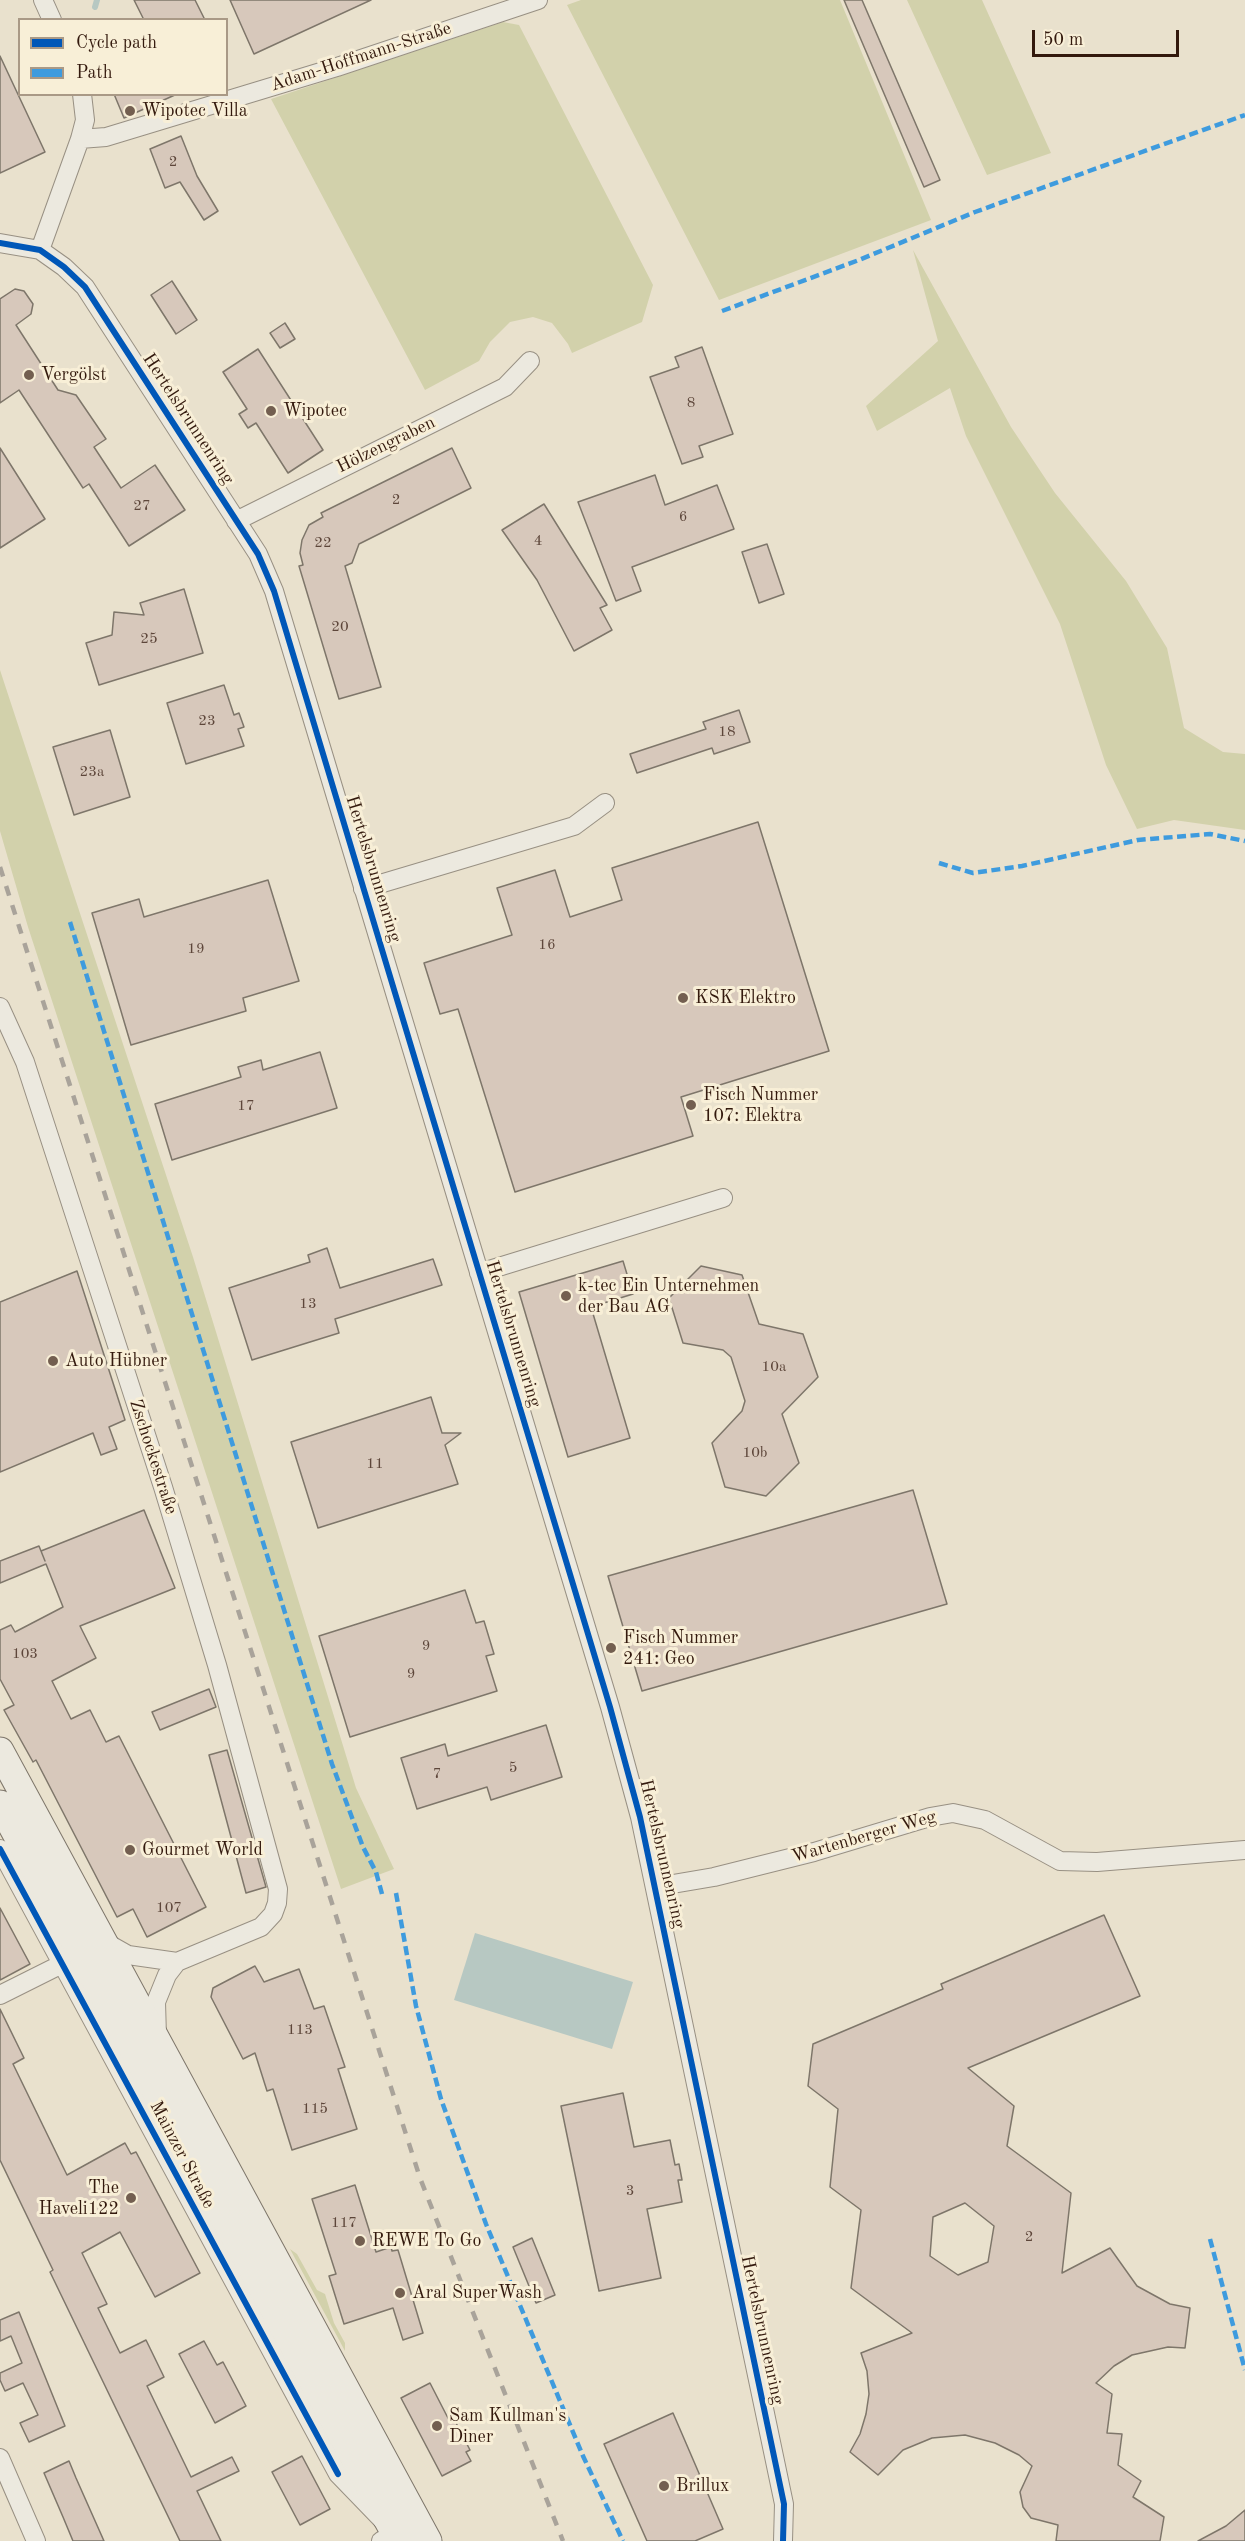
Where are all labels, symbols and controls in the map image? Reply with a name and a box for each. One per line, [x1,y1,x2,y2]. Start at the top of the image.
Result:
legend [18,18,228,96]
street label: Adam-Hoffmann-Straße [268,18,454,96]
scale bar [1035,18,1182,56]
text: 50 m [1043,31,1083,49]
text: Cycle path [76,34,157,52]
text: Path [76,64,112,82]
place label: Wipotec Villa [142,100,248,122]
marker: Wipotec Villa [123,104,137,118]
house number: 2 [169,153,177,171]
street label: Hertelsbrunnenring [137,349,239,489]
place label: Vergölst [41,364,106,386]
marker: Vergölst [22,368,36,382]
house number: 8 [687,394,695,412]
place label: Wipotec [283,400,347,422]
marker: Wipotec [264,404,278,418]
street label: Hölzengraben [333,412,439,478]
house number: 2 [392,491,400,509]
house number: 27 [133,497,151,515]
house number: 6 [679,508,687,526]
house number: 4 [534,532,542,550]
house number: 22 [314,534,332,552]
house number: 20 [331,618,349,636]
house number: 25 [140,630,158,648]
house number: 23 [198,712,216,730]
house number: 18 [718,723,736,741]
house number: 23a [80,763,104,781]
street label: Hertelsbrunnenring [340,793,406,945]
house number: 16 [538,936,556,954]
house number: 19 [187,940,205,958]
place label: KSK Elektro [695,987,796,1009]
marker: KSK Elektro [676,991,690,1005]
place label: Fisch Nummer 107: Elektra [703,1084,818,1126]
house number: 17 [237,1097,255,1115]
marker: Fisch Nummer 107: Elektra [684,1098,698,1112]
street label: Hertelsbrunnenring [480,1258,546,1410]
place label: k-tec Ein Unternehmen der Bau AG [578,1275,759,1318]
marker: k-tec Ein Unternehmen der Bau AG [559,1289,573,1303]
house number: 13 [299,1295,317,1313]
place label: Auto Hübner [65,1350,167,1372]
marker: Auto Hübner [46,1354,60,1368]
house number: 10a [762,1358,786,1376]
street label: Zschockestraße [124,1397,182,1517]
house number: 10b [742,1444,768,1462]
house number: 11 [366,1455,384,1473]
place label: Fisch Nummer 241: Geo [623,1627,738,1670]
house number: 9 [422,1637,430,1655]
marker: Fisch Nummer 241: Geo [604,1641,618,1655]
house number: 103 [12,1645,38,1663]
house number: 9 [407,1665,415,1683]
house number: 5 [509,1759,517,1777]
house number: 7 [433,1765,441,1783]
street label: Hertelsbrunnenring [634,1777,690,1931]
street label: Wartenberger Weg [789,1806,939,1868]
place label: Gourmet World [142,1839,263,1861]
marker: Gourmet World [123,1843,137,1857]
house number: 107 [156,1899,182,1917]
house number: 113 [287,2021,313,2039]
street label: Mainzer Straße [145,2098,219,2212]
house number: 115 [302,2100,328,2118]
place label: The Haveli122 [39,2177,119,2220]
house number: 3 [626,2182,634,2200]
marker: The Haveli122 [124,2191,138,2205]
house number: 117 [331,2214,357,2232]
house number: 2 [1025,2228,1033,2246]
place label: REWE To Go [372,2230,481,2252]
marker: REWE To Go [353,2234,367,2248]
street label: Hertelsbrunnenring [736,2253,788,2407]
place label: Aral SuperWash [412,2282,542,2304]
marker: Aral SuperWash [393,2286,407,2300]
place label: Sam Kullman's Diner [449,2405,566,2448]
marker: Sam Kullman's Diner [430,2419,444,2433]
place label: Brillux [676,2475,729,2497]
marker: Brillux [657,2479,671,2493]

